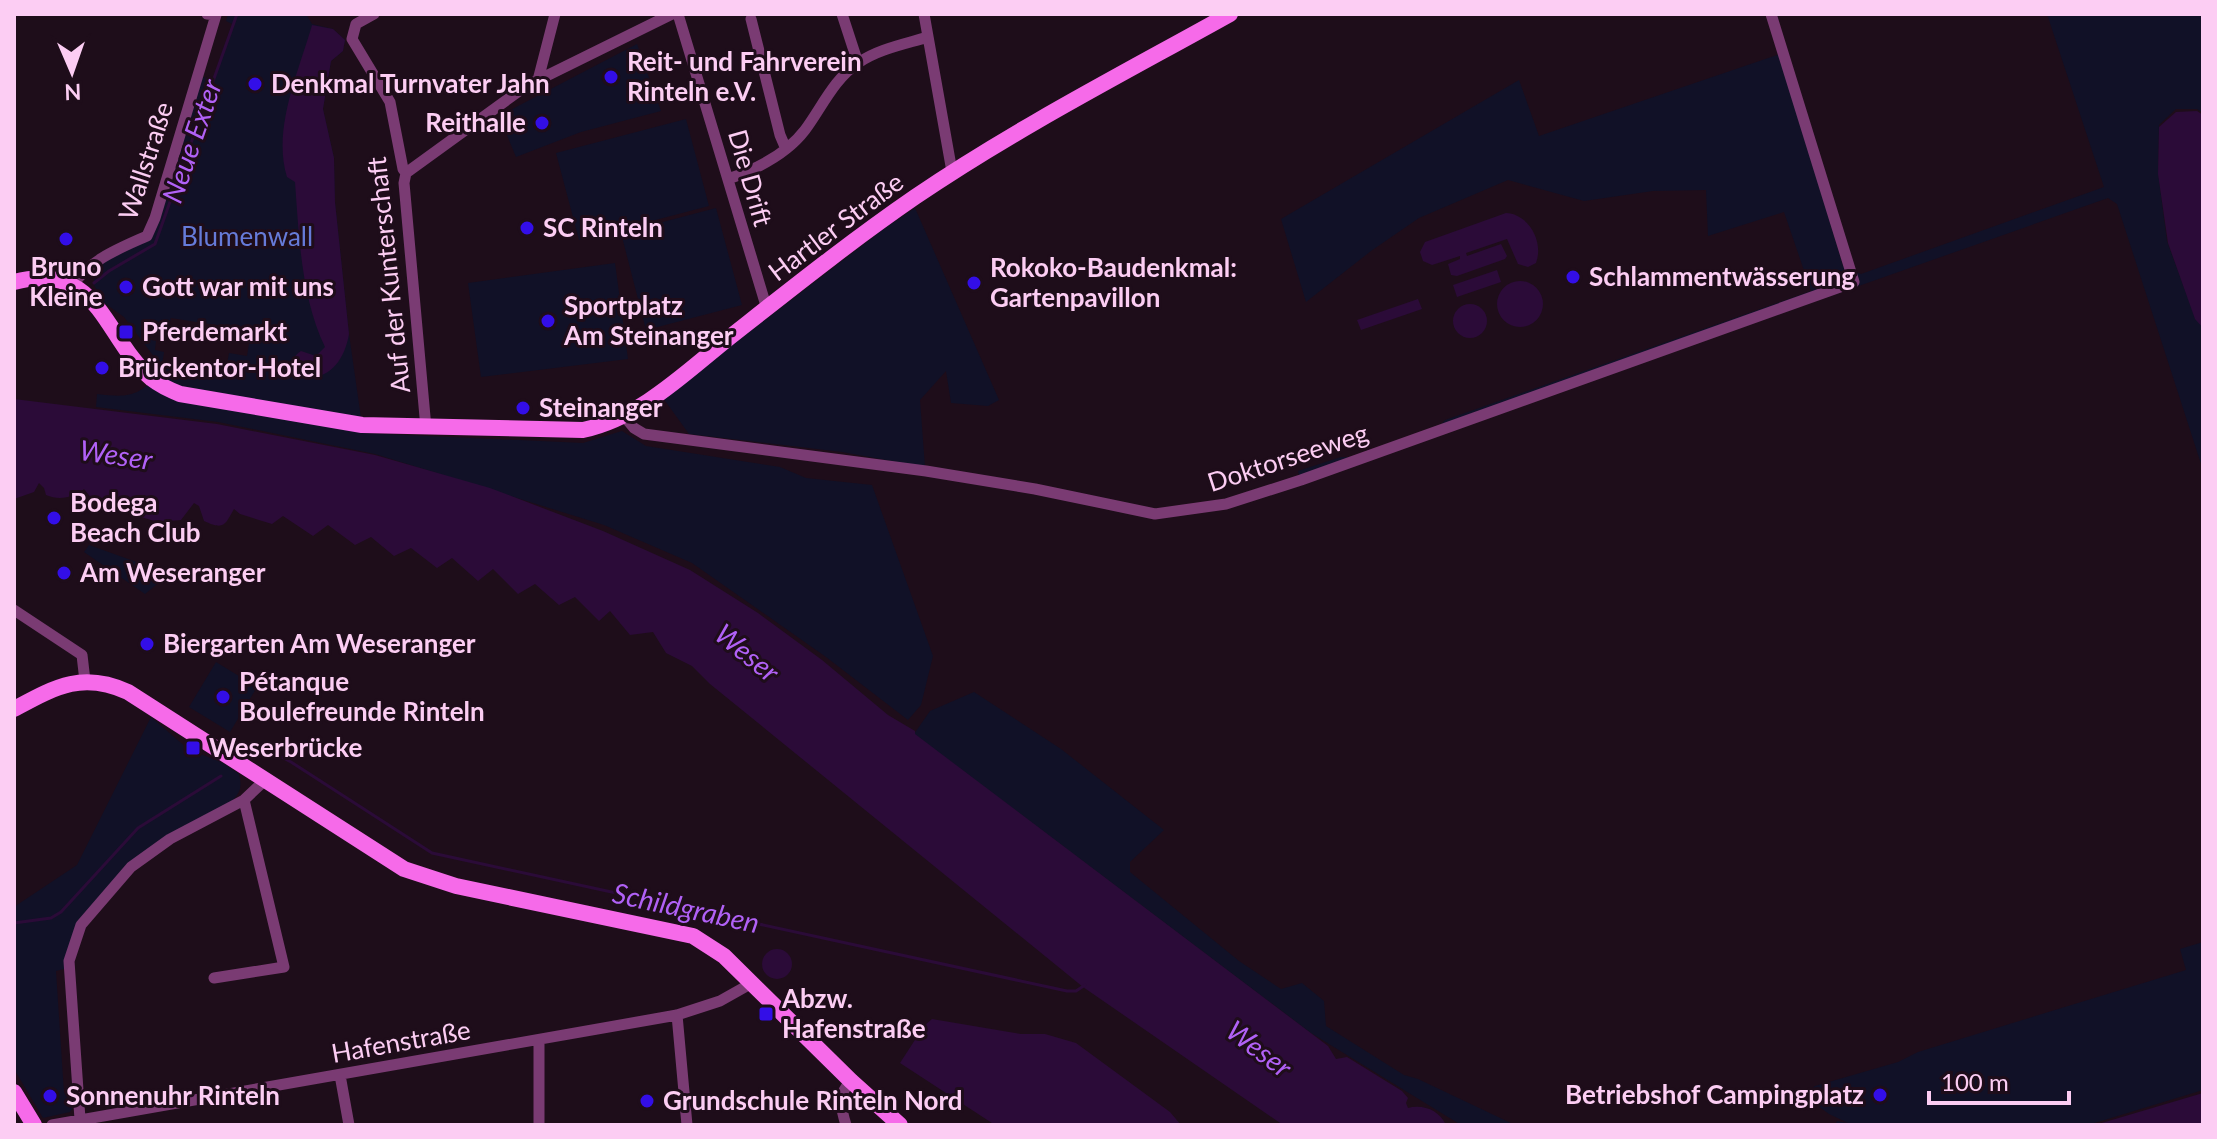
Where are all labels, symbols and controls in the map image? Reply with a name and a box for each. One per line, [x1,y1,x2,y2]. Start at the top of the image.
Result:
north arrow [32,32,112,112]
place label: Reit- und Fahrverein Rinteln e.V. [627,45,862,107]
place label: Denkmal Turnvater Jahn [271,67,550,99]
marker: Reit- und Fahrverein Rinteln e.V. [602,68,620,86]
water label: Neue Exter [154,74,228,207]
marker: Denkmal Turnvater Jahn [246,75,264,93]
text: N [64,79,82,106]
street label: Wallstraße [111,98,179,224]
place label: Reithalle [425,106,526,138]
marker: Reithalle [533,114,551,132]
street label: Die Drift [722,126,780,230]
street label: Auf der Kunterschaft [360,155,416,395]
street label: Hartler Straße [762,165,909,287]
place label: SC Rinteln [543,211,663,243]
marker: SC Rinteln [518,219,536,237]
park label: Blumenwall [181,220,313,252]
marker: Bruno Kleine [57,230,75,248]
place label: Bruno Kleine [29,250,103,312]
place label: Rokoko-Baudenkmal: Gartenpavillon [990,251,1237,313]
place label: Schlammentwässerung [1589,260,1855,292]
marker: Schlammentwässerung [1564,268,1582,286]
place label: Gott war mit uns [142,270,334,302]
marker: Rokoko-Baudenkmal: Gartenpavillon [965,274,983,292]
marker: Gott war mit uns [117,278,135,296]
place label: Sportplatz Am Steinanger [563,289,734,351]
marker: Sportplatz Am Steinanger [539,312,557,330]
place label: Pferdemarkt [142,315,287,347]
marker: Pferdemarkt [117,323,135,341]
place label: Brückentor-Hotel [118,351,321,383]
marker: Brückentor-Hotel [93,359,111,377]
place label: Steinanger [539,391,663,423]
marker: Steinanger [514,399,532,417]
street label: Doktorseeweg [1203,416,1372,498]
water label: Weser [78,432,155,476]
place label: Bodega Beach Club [70,486,201,548]
marker: Bodega Beach Club [45,509,63,527]
place label: Am Weseranger [79,556,266,588]
marker: Am Weseranger [55,564,73,582]
water label: Weser [709,616,787,689]
place label: Biergarten Am Weseranger [163,627,476,659]
marker: Biergarten Am Weseranger [138,635,156,653]
place label: Pétanque Boulefreunde Rinteln [239,665,485,727]
marker: Pétanque Boulefreunde Rinteln [214,688,232,706]
place label: Weserbrücke [209,731,363,763]
marker: Weserbrücke [184,739,202,757]
water label: Schildgraben [610,875,763,939]
place label: Abzw. Hafenstraße [781,982,926,1044]
marker: Abzw. Hafenstraße [757,1005,775,1023]
street label: Hafenstraße [329,1013,473,1069]
water label: Weser [1220,1013,1299,1084]
scale bar [1929,1055,2069,1105]
text: 100 m [1941,1067,2009,1096]
place label: Betriebshof Campingplatz [1565,1078,1864,1110]
place label: Sonnenuhr Rinteln [66,1079,280,1111]
place label: Grundschule Rinteln Nord [663,1084,963,1116]
marker: Betriebshof Campingplatz [1871,1086,1889,1104]
marker: Sonnenuhr Rinteln [41,1087,59,1105]
marker: Grundschule Rinteln Nord [638,1092,656,1110]

